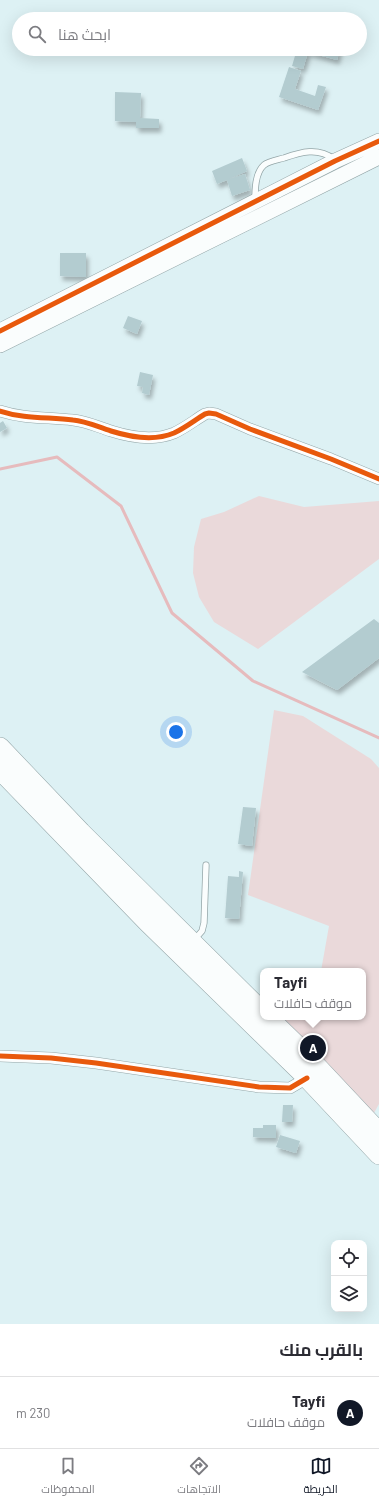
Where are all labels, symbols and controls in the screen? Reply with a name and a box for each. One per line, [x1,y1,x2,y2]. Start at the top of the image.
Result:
search box [12,12,367,56]
icon: search [26,23,48,45]
text: ابحث هنا [58,25,111,43]
your location [166,722,186,742]
popup [260,968,366,1020]
text: Tayfi [274,973,307,991]
text: موقف حافلات [274,995,352,1011]
pin: A [300,1033,326,1063]
map controls [331,1240,367,1312]
button: locate [331,1240,367,1276]
button: layers [331,1276,367,1312]
text: بالقرب منك [279,1339,363,1359]
text: Tayfi [292,1392,325,1410]
text: 230 m [16,1405,50,1421]
text: A [346,1405,354,1421]
text: موقف حافلات [247,1414,325,1430]
tab: المحفوظات [41,1455,95,1499]
tab: الاتجاهات [177,1455,221,1499]
tab: الخريطة [303,1455,338,1499]

